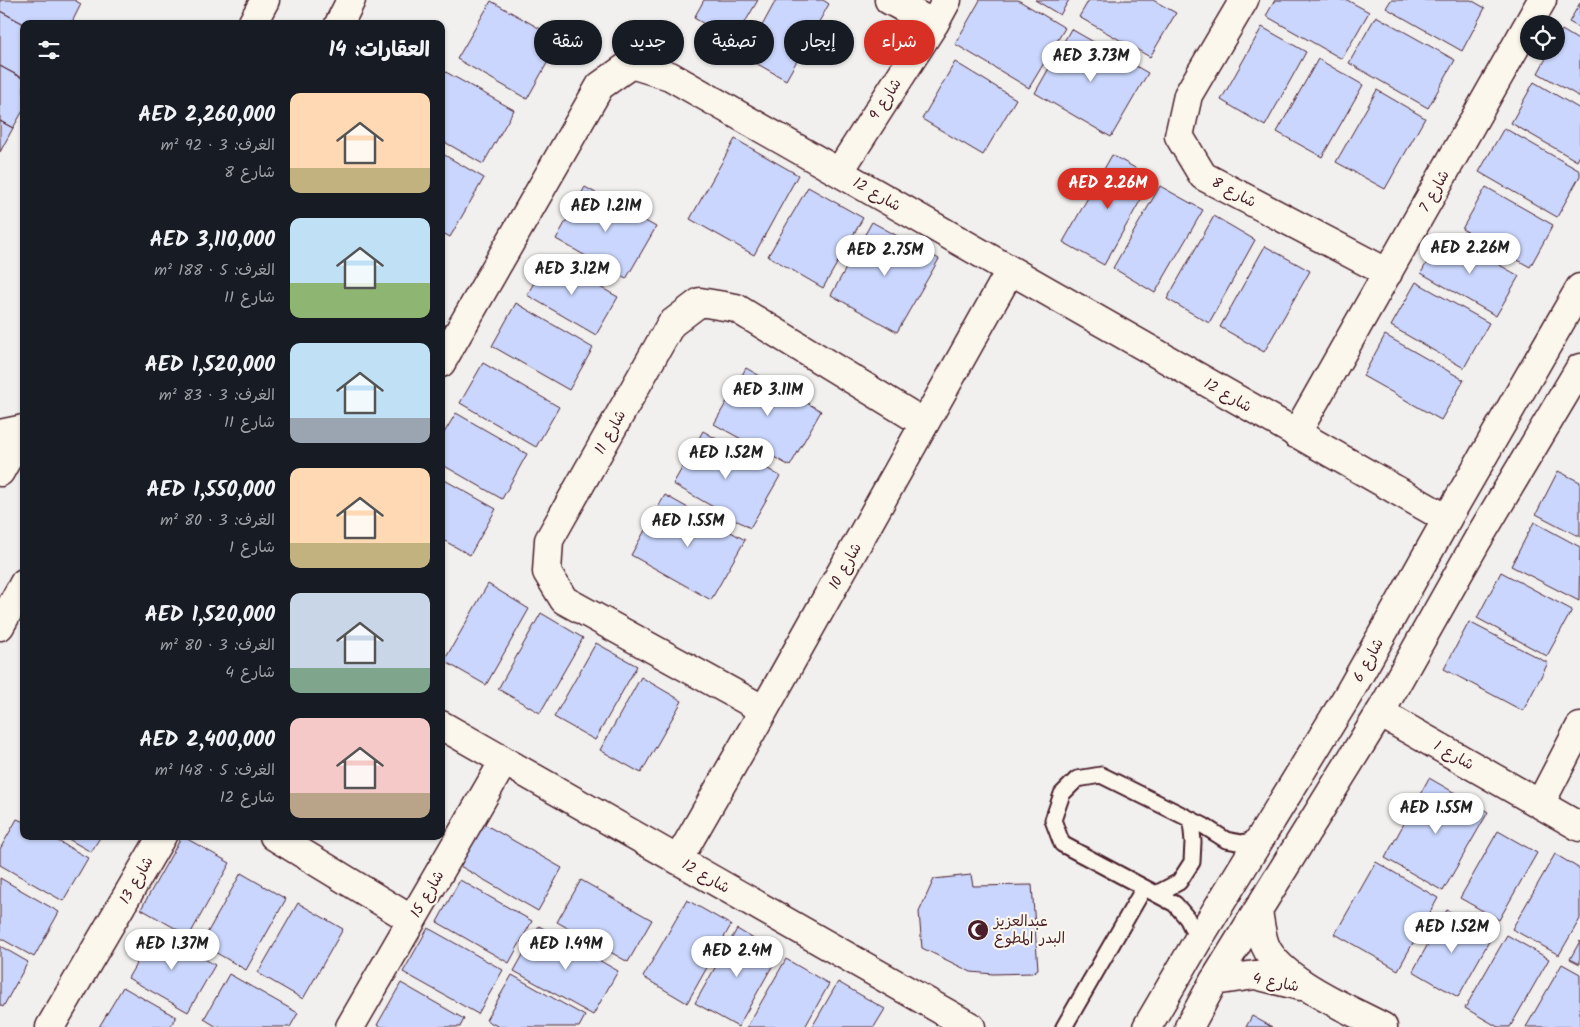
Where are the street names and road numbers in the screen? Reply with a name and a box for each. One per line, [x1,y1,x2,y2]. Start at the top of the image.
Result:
street label: شارع 9 [863,74,908,125]
street label: شارع 7 [1413,166,1456,217]
street label: شارع 12 [848,171,905,218]
street label: شارع 8 [1207,171,1260,215]
street label: شارع 12 [1199,372,1256,419]
street label: شارع 11 [589,406,633,459]
street label: شارع 10 [823,538,869,594]
street label: شارع 6 [1347,634,1391,687]
street label: شارع 1 [1429,735,1478,777]
street label: شارع 13 [114,852,160,909]
street label: شارع 12 [677,853,734,900]
street label: شارع 15 [405,866,451,923]
street label: شارع 4 [1251,967,1301,999]

